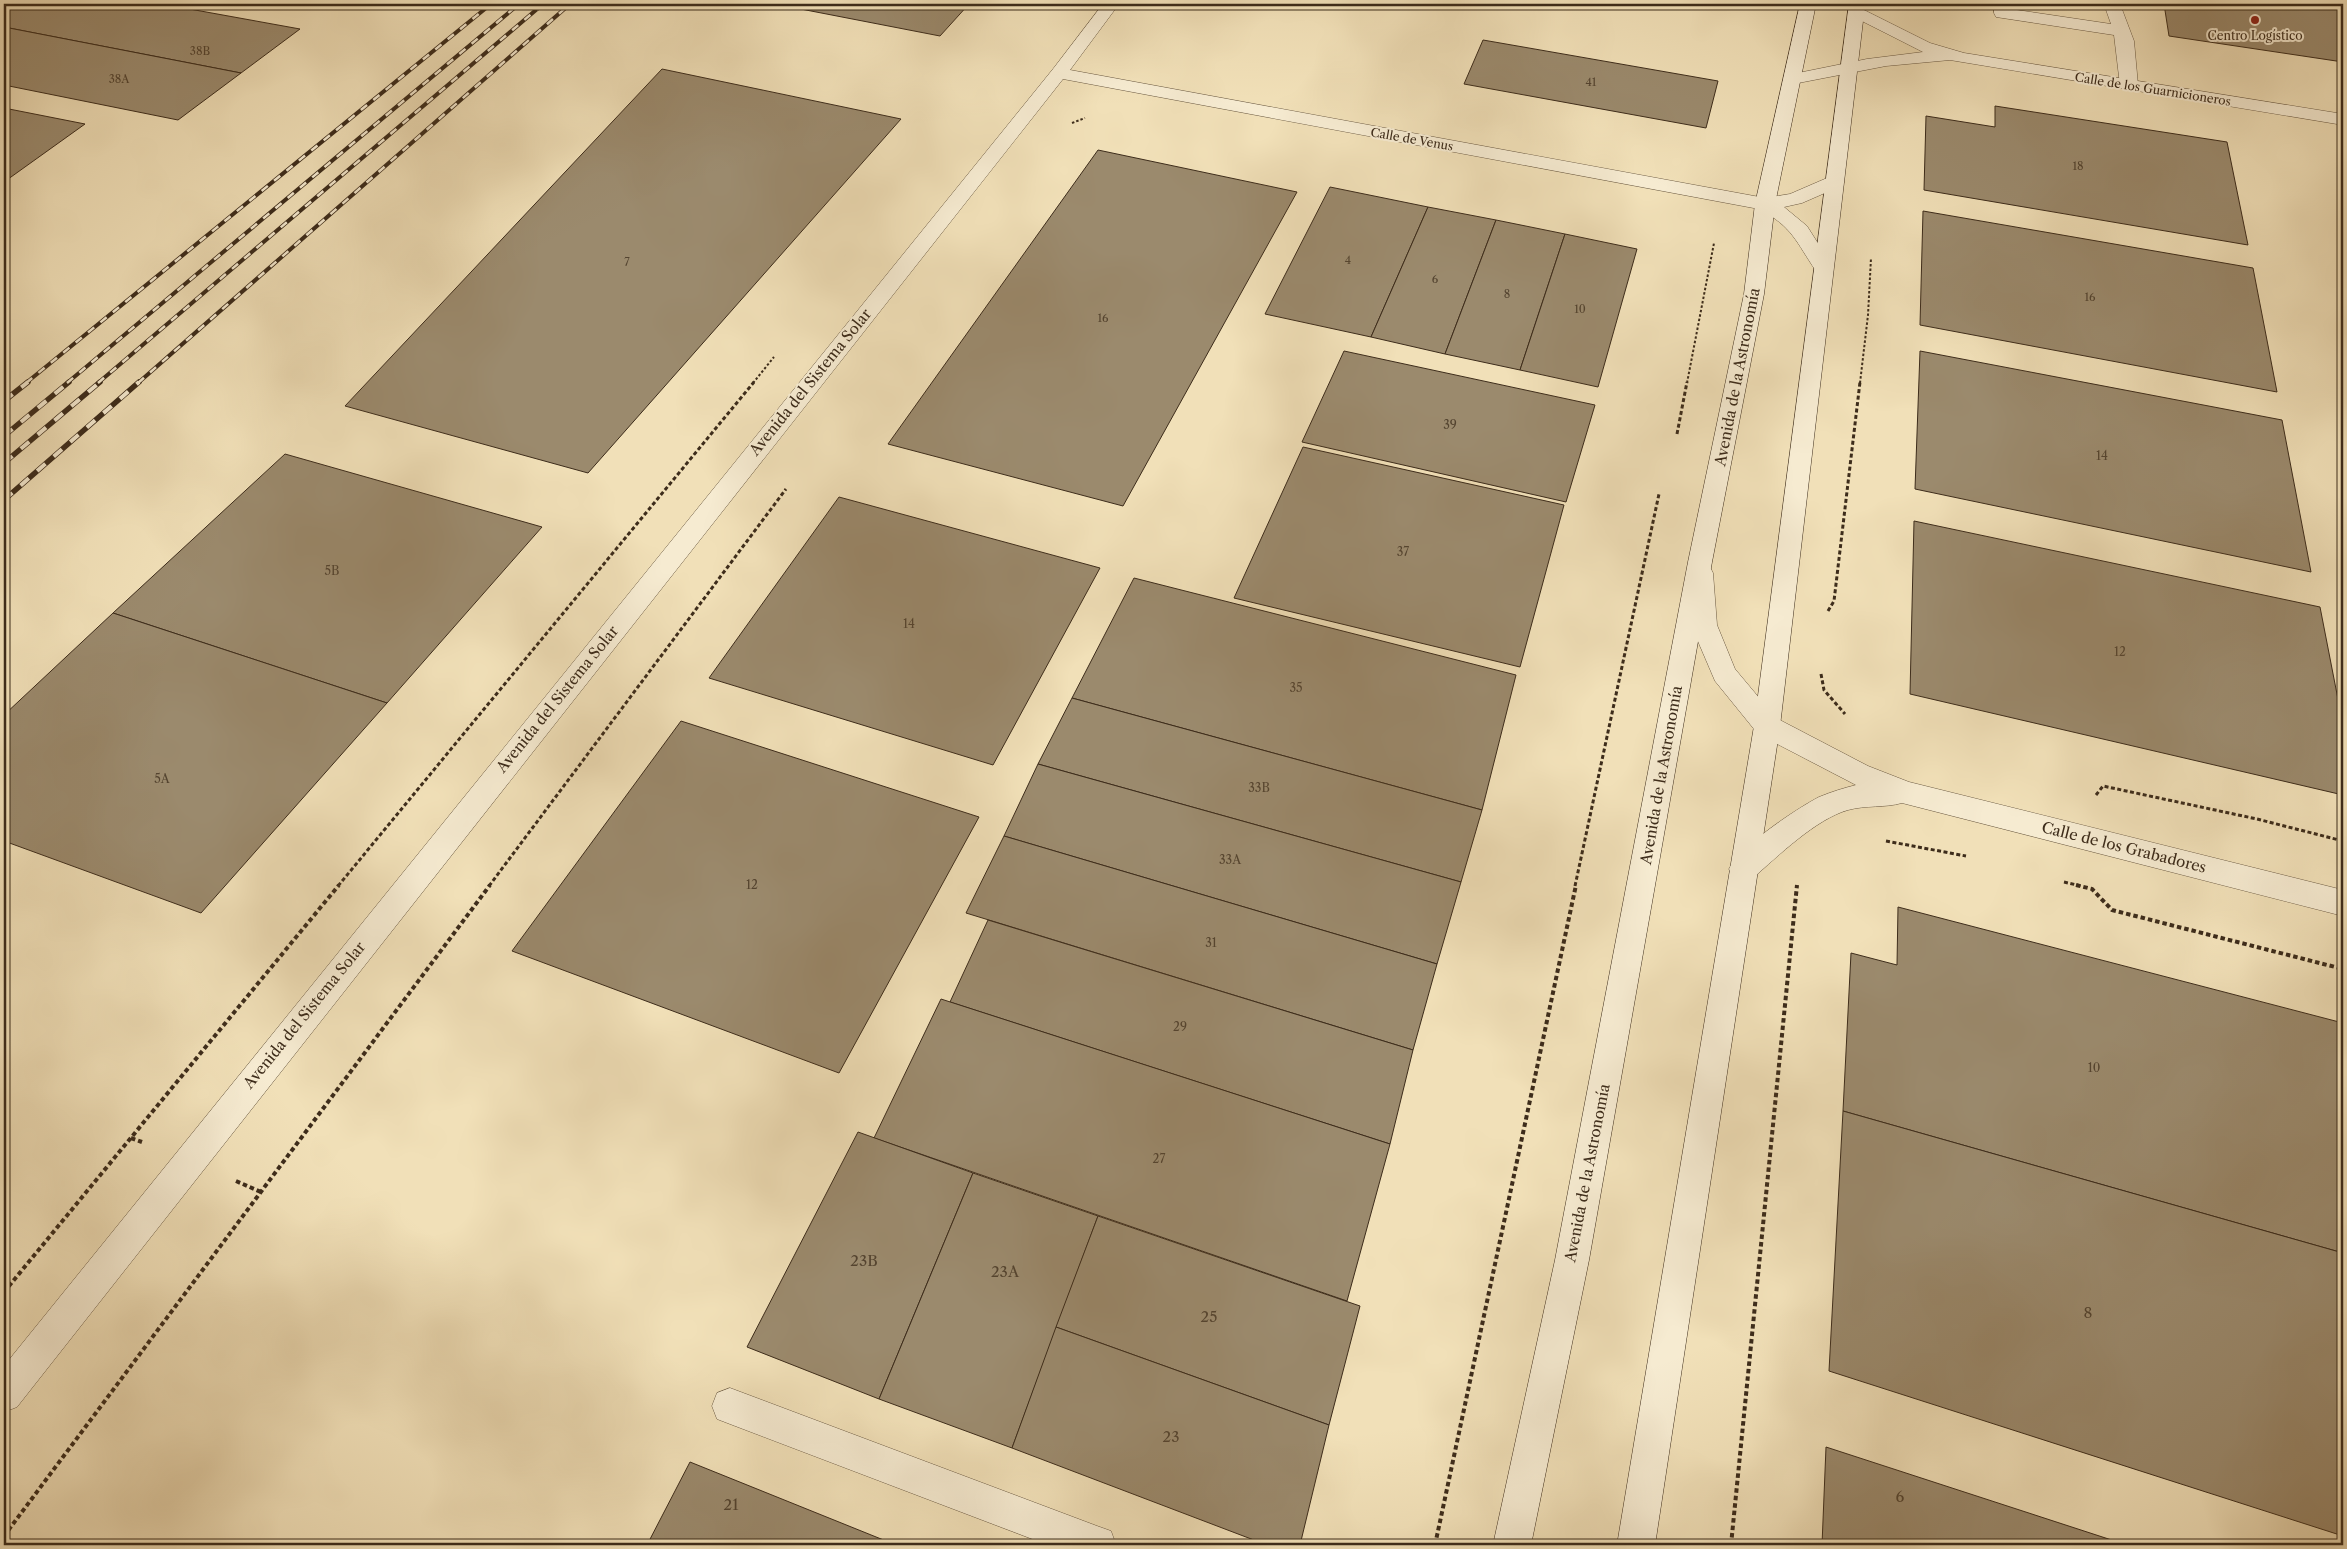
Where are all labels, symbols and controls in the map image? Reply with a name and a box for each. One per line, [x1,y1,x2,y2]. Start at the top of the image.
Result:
marker: Centro Logístico [2249,14,2261,26]
place label: Centro Logístico [2207,28,2303,43]
house number: 38B [190,44,210,58]
street label: Calle de los Guarnicioneros [2074,69,2232,109]
house number: 38A [109,72,130,86]
house number: 41 [1586,75,1597,89]
street label: Calle de Venus [1369,124,1455,154]
house number: 18 [2072,159,2084,173]
house number: 4 [1345,253,1351,267]
house number: 7 [624,255,630,269]
house number: 6 [1432,272,1439,286]
street label: Avenida de la Astronomía [1710,286,1764,469]
house number: 8 [1504,287,1510,301]
house number: 16 [2084,290,2096,304]
house number: 10 [1574,302,1586,316]
street label: Avenida del Sistema Solar [744,304,876,460]
house number: 16 [1097,311,1109,325]
house number: 39 [1443,417,1457,432]
house number: 14 [2096,448,2108,463]
house number: 37 [1397,544,1409,559]
house number: 5B [325,563,339,578]
house number: 14 [903,616,915,631]
street label: Avenida del Sistema Solar [491,621,623,777]
house number: 12 [2114,644,2126,659]
house number: 35 [1289,680,1303,695]
street label: Avenida de la Astronomía [1636,684,1686,867]
house number: 5A [154,771,171,786]
house number: 33B [1248,780,1270,795]
street label: Calle de los Grabadores [2040,817,2208,877]
house number: 33A [1219,852,1242,867]
house number: 12 [746,877,758,892]
house number: 31 [1205,935,1217,950]
street label: Avenida del Sistema Solar [238,937,370,1093]
house number: 29 [1173,1019,1187,1034]
house number: 10 [2088,1060,2100,1075]
street label: Avenida de la Astronomía [1560,1082,1614,1265]
house number: 27 [1153,1151,1165,1166]
house number: 23B [850,1251,878,1270]
house number: 23A [991,1262,1020,1281]
house number: 8 [2084,1303,2093,1322]
house number: 25 [1201,1307,1217,1326]
house number: 23 [1163,1427,1179,1446]
house number: 6 [1896,1487,1905,1506]
house number: 21 [724,1495,739,1514]

